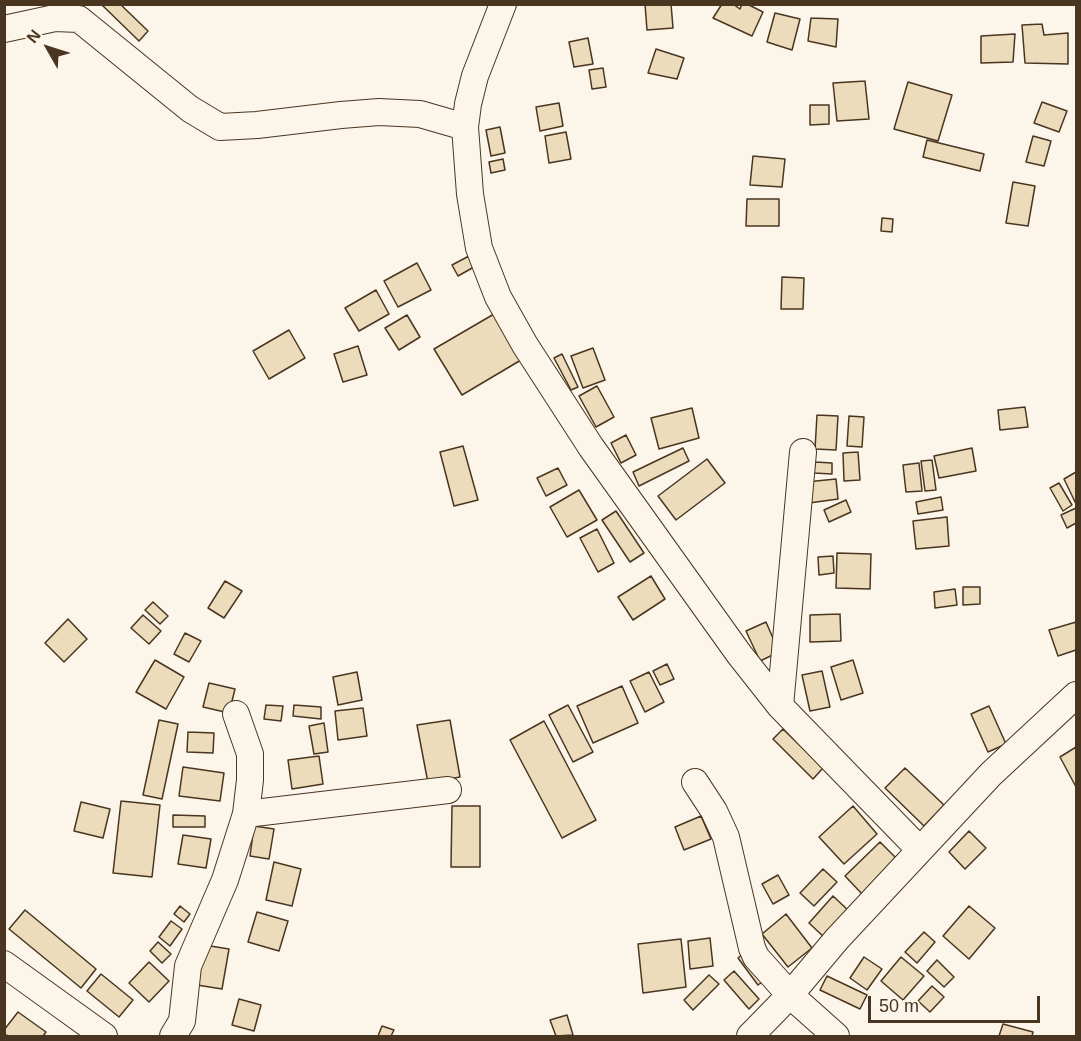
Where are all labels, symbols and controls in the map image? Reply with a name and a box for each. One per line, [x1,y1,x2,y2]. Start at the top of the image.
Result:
north arrow [18,18,78,78]
text: N [23,27,44,46]
scale bar [871,984,1044,1022]
text: 50 m [879,996,919,1016]

